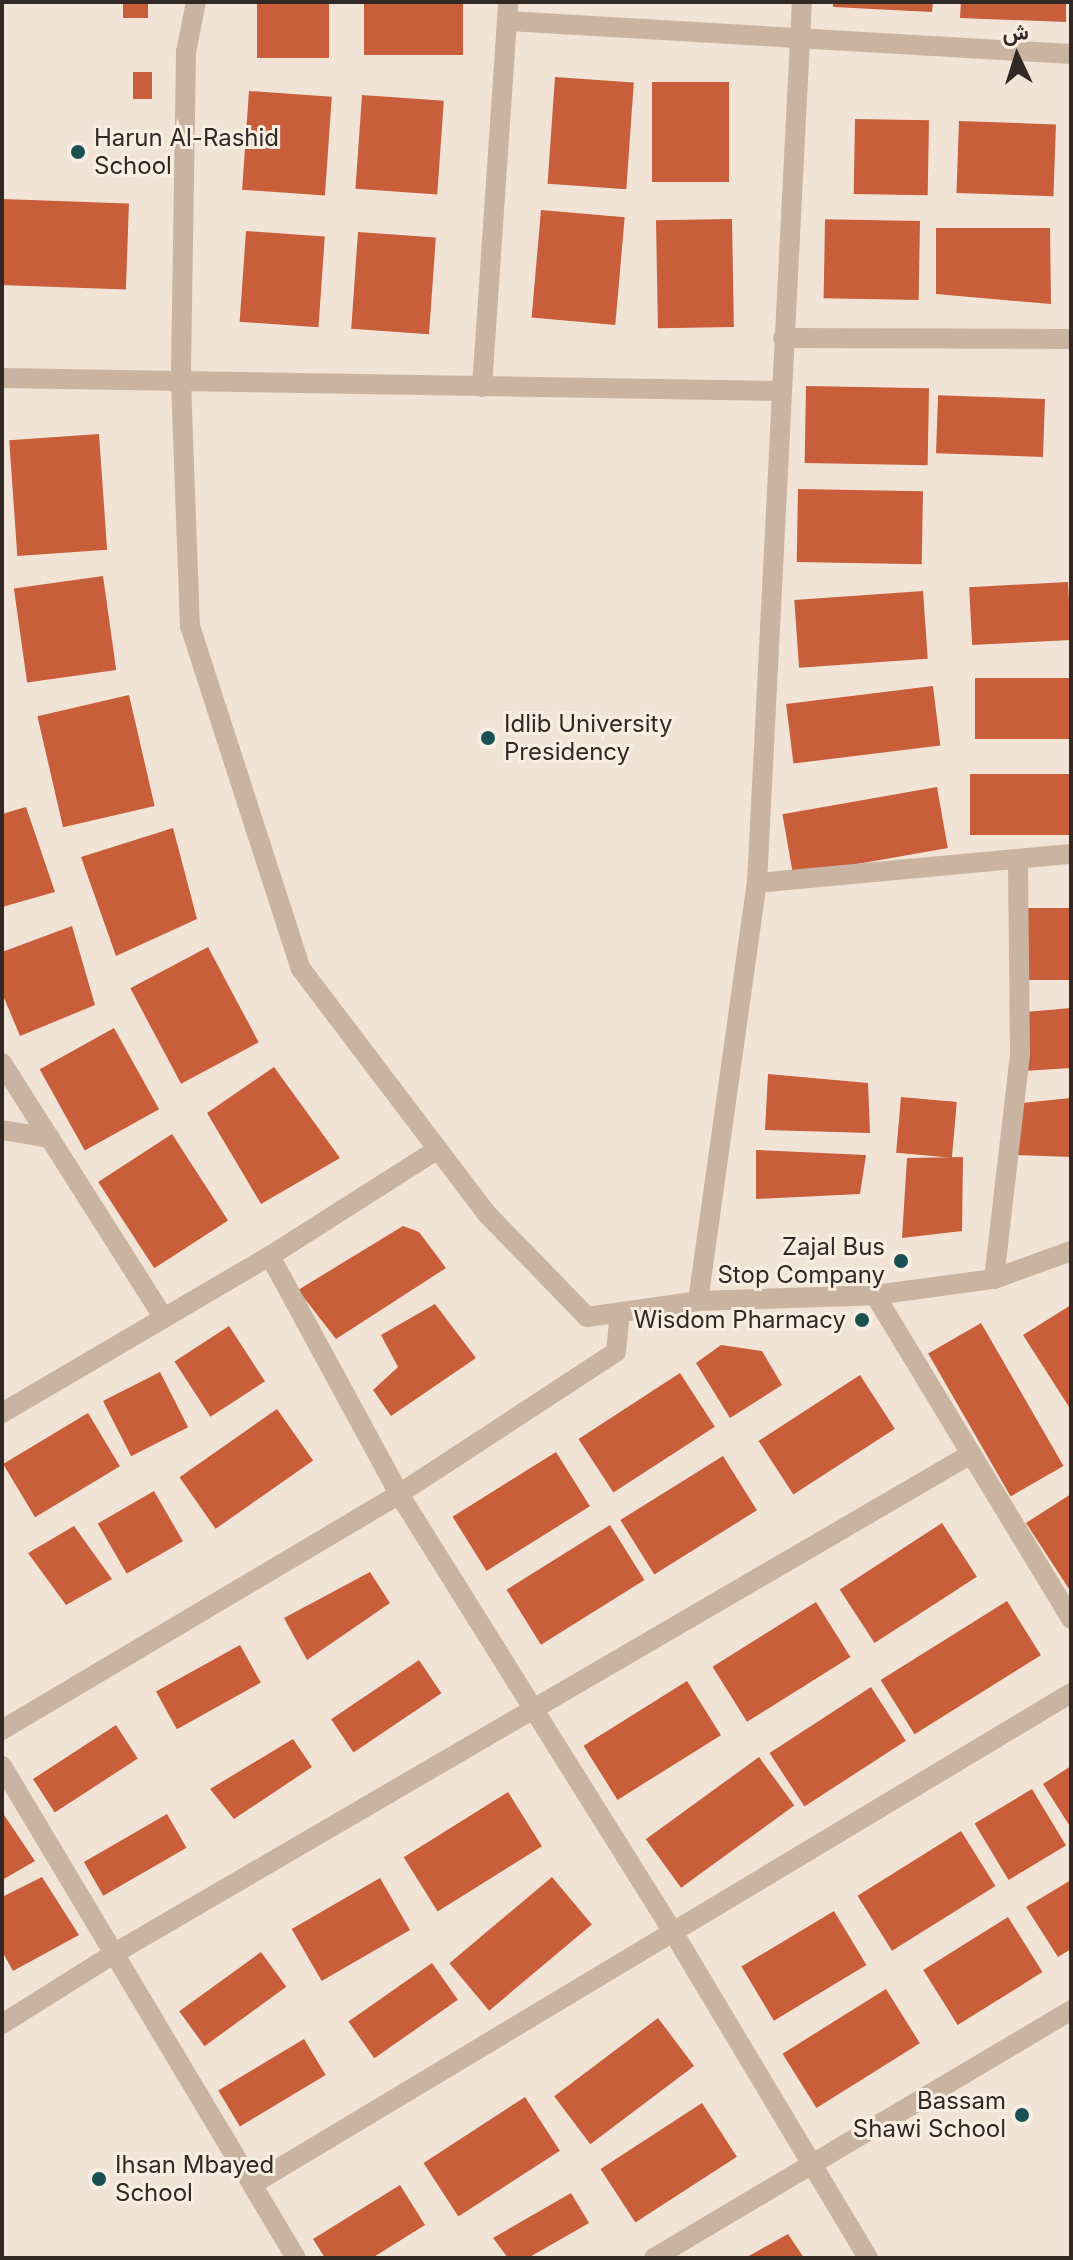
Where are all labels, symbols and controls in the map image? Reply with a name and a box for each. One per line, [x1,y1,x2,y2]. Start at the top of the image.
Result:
north arrow [977,16,1057,96]
text: ش [1001,18,1029,46]
place label: Harun Al-Rashid School [94,124,279,180]
marker: Harun Al-Rashid School [69,143,87,161]
place label: Idlib University Presidency [504,710,672,766]
marker: Idlib University Presidency [479,729,497,747]
place label: Zajal Bus Stop Company [717,1233,885,1289]
marker: Zajal Bus Stop Company [892,1252,910,1270]
place label: Wisdom Pharmacy [633,1306,846,1334]
marker: Wisdom Pharmacy [853,1311,871,1329]
place label: Bassam Shawi School [853,2087,1006,2143]
marker: Bassam Shawi School [1013,2106,1031,2124]
place label: Ihsan Mbayed School [115,2151,274,2207]
marker: Ihsan Mbayed School [90,2170,108,2188]

